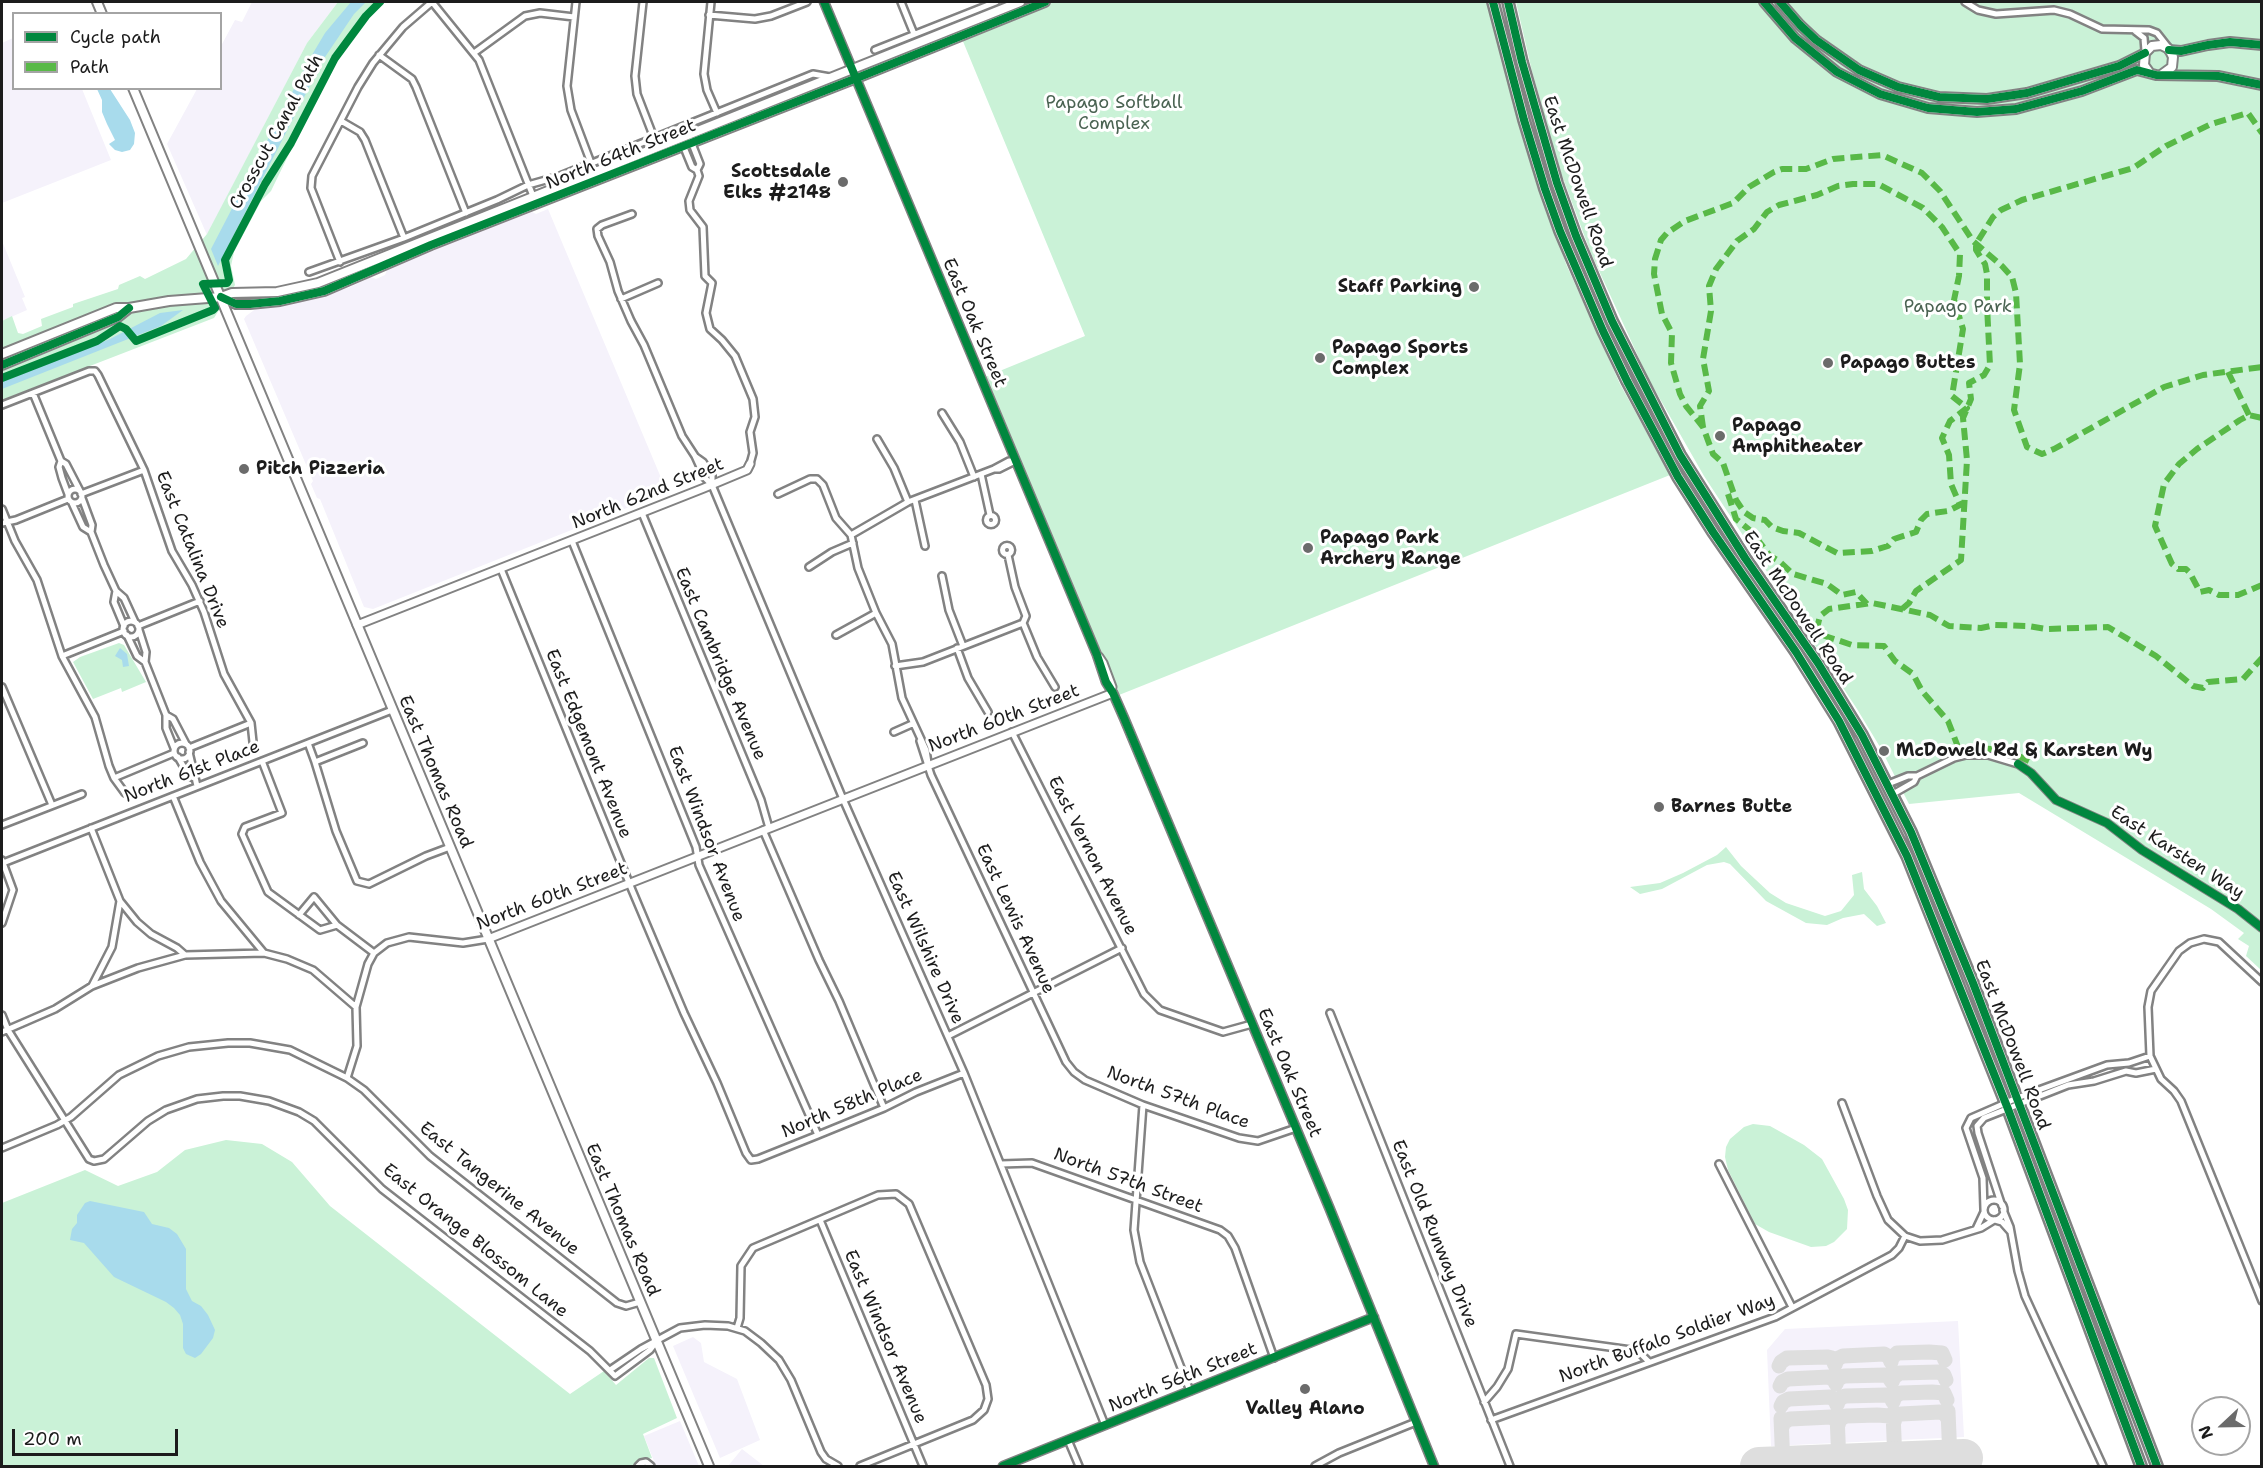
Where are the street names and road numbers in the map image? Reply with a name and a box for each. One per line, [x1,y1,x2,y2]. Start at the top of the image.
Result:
street label: Crosscut Canal Path [225,51,329,213]
street label: East McDowell Road [1537,93,1617,271]
street label: North 64th Street [543,115,699,195]
street label: East Oak Street [937,255,1011,391]
street label: North 62nd Street [569,454,727,534]
street label: East Catalina Drive [151,468,233,632]
street label: East McDowell Road [1738,527,1856,689]
street label: East Cambridge Avenue [670,564,770,764]
street label: East Edgemont Avenue [540,646,636,842]
street label: North 60th Street [926,680,1082,758]
street label: East Thomas Road [393,692,477,852]
street label: North 61st Place [121,736,263,808]
street label: East Windsor Avenue [663,743,749,925]
street label: East Vernon Avenue [1043,773,1141,939]
street label: East Karsten Way [2106,802,2248,904]
street label: East Lewis Avenue [971,841,1059,997]
street label: North 60th Street [474,858,630,936]
street label: East Wilshire Drive [882,868,968,1028]
street label: East McDowell Road [1970,957,2054,1133]
street label: East Oak Street [1252,1005,1326,1141]
street label: North 57th Place [1104,1062,1252,1134]
street label: North 58th Place [778,1065,926,1143]
street label: East Tangerine Avenue [415,1118,583,1260]
street label: East Old Runway Drive [1386,1137,1482,1331]
street label: East Thomas Road [580,1140,664,1300]
street label: North 57th Street [1050,1144,1206,1218]
street label: East Orange Blossom Lane [378,1159,572,1323]
street label: East Windsor Avenue [839,1247,931,1427]
street label: North Buffalo Soldier Way [1556,1290,1778,1388]
street label: North 56th Street [1106,1338,1260,1418]

